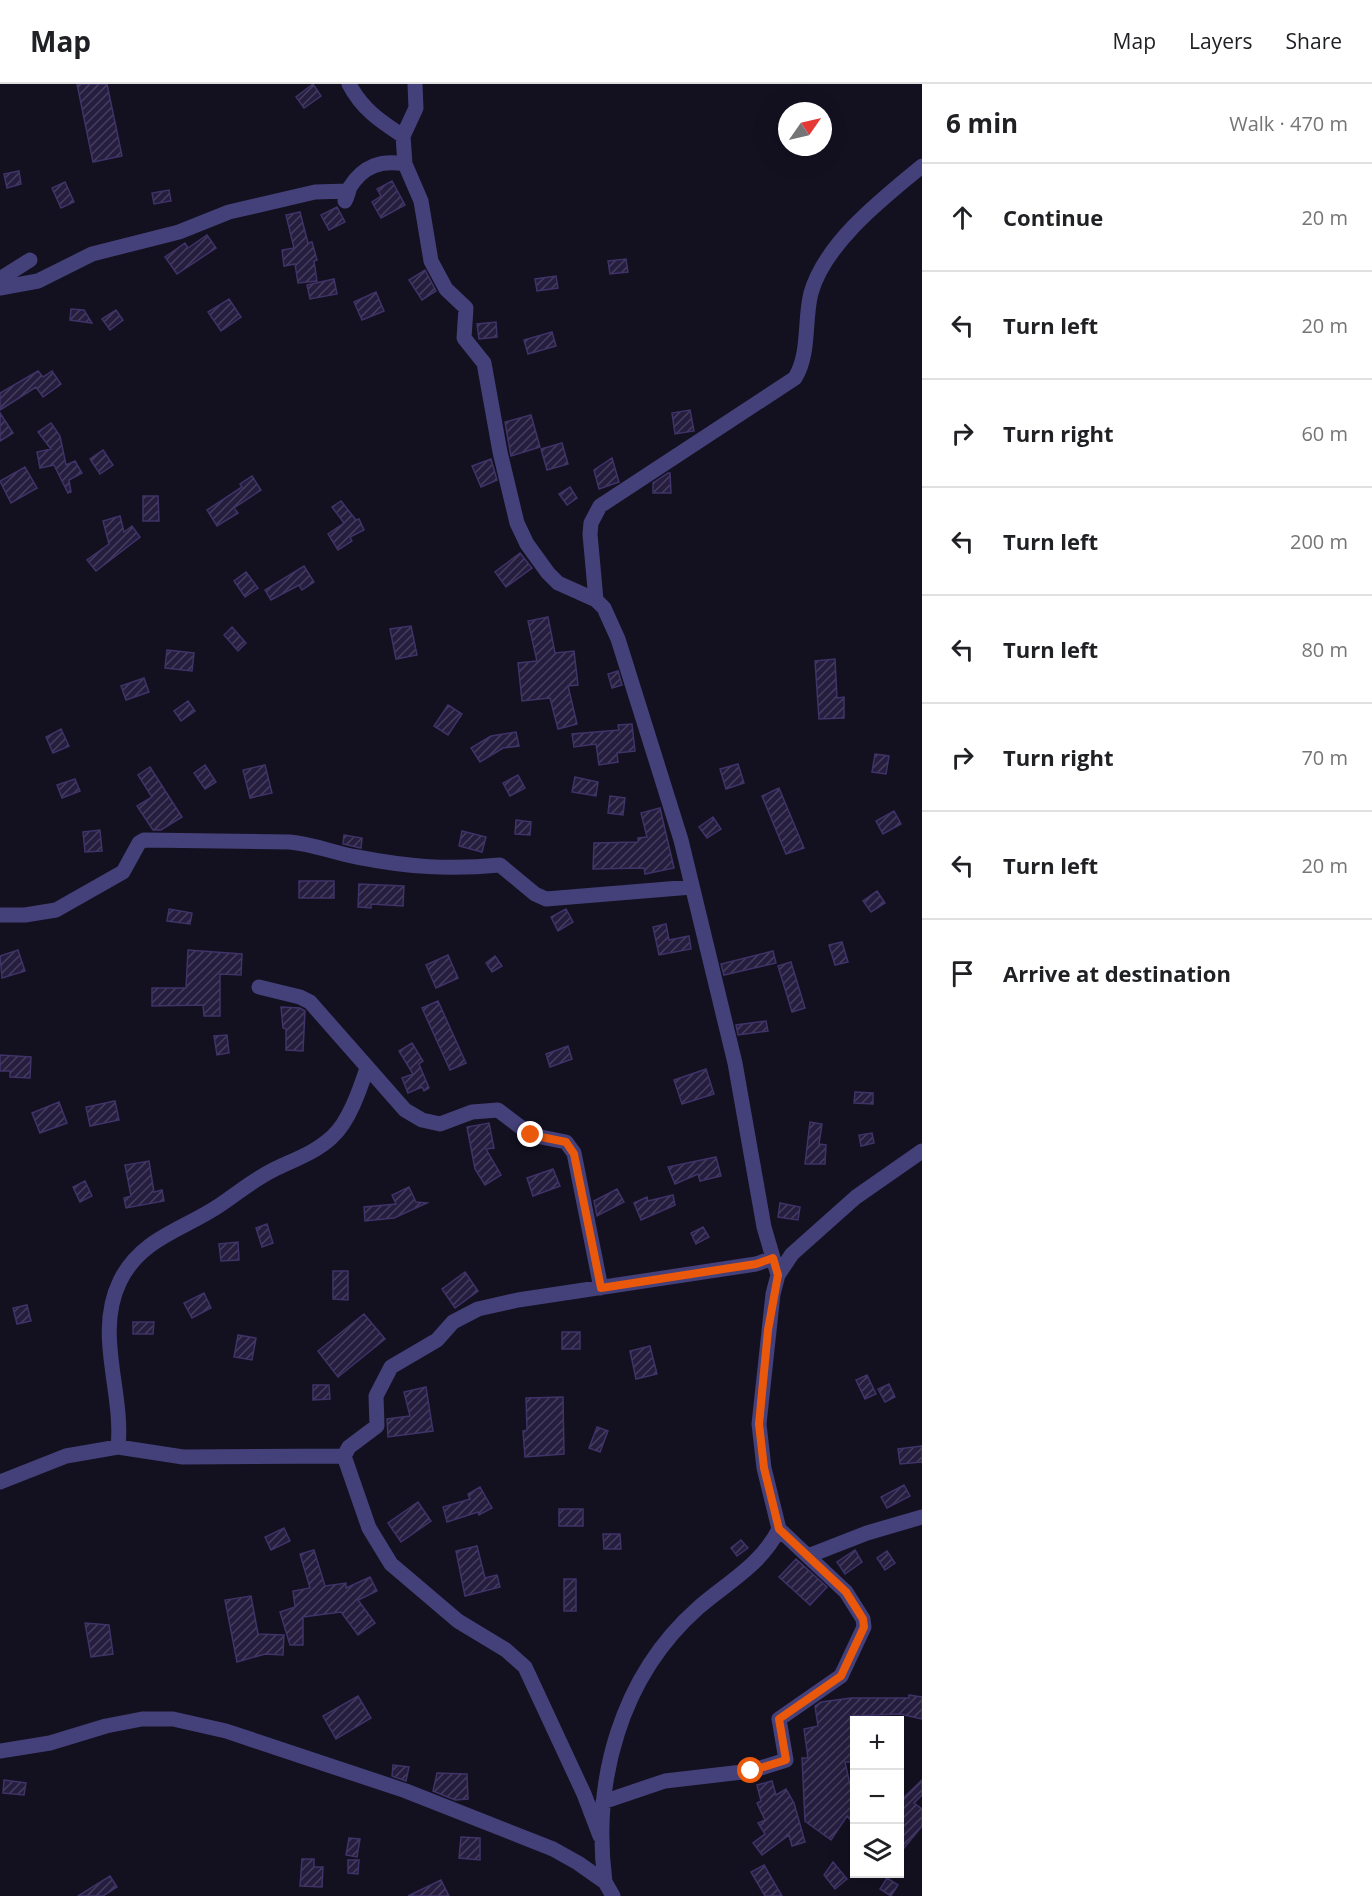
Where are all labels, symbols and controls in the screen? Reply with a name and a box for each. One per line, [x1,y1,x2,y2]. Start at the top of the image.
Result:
text: Map [30,22,91,60]
text: Map [1113,27,1156,55]
text: Layers [1189,27,1253,55]
text: Share [1286,27,1342,55]
north arrow [778,102,832,156]
text: 6 min [946,105,1018,141]
text: Walk · 470 m [1229,110,1348,137]
icon: ahead [946,201,979,234]
text: Continue [1003,202,1103,232]
text: 20 m [1301,204,1348,231]
icon: left [946,309,979,342]
text: Turn left [1003,310,1098,340]
text: 20 m [1301,312,1348,339]
icon: right [946,417,979,450]
text: Turn right [1003,418,1114,448]
text: 60 m [1301,420,1348,447]
icon: left [946,525,979,558]
text: Turn left [1003,526,1098,556]
text: 200 m [1290,528,1348,555]
icon: left [946,633,979,666]
text: Turn left [1003,634,1098,664]
text: 80 m [1301,636,1348,663]
icon: right [946,741,979,774]
text: Turn right [1003,742,1114,772]
text: 70 m [1301,744,1348,771]
icon: left [946,849,979,882]
text: Turn left [1003,850,1098,880]
text: 20 m [1301,852,1348,879]
icon: arrive [946,957,979,990]
text: Arrive at destination [1003,958,1231,988]
route end [517,1121,543,1147]
map controls [850,1716,904,1878]
button: + [850,1716,904,1770]
route start [737,1757,763,1783]
button: − [850,1770,904,1824]
button: layers [850,1824,904,1878]

